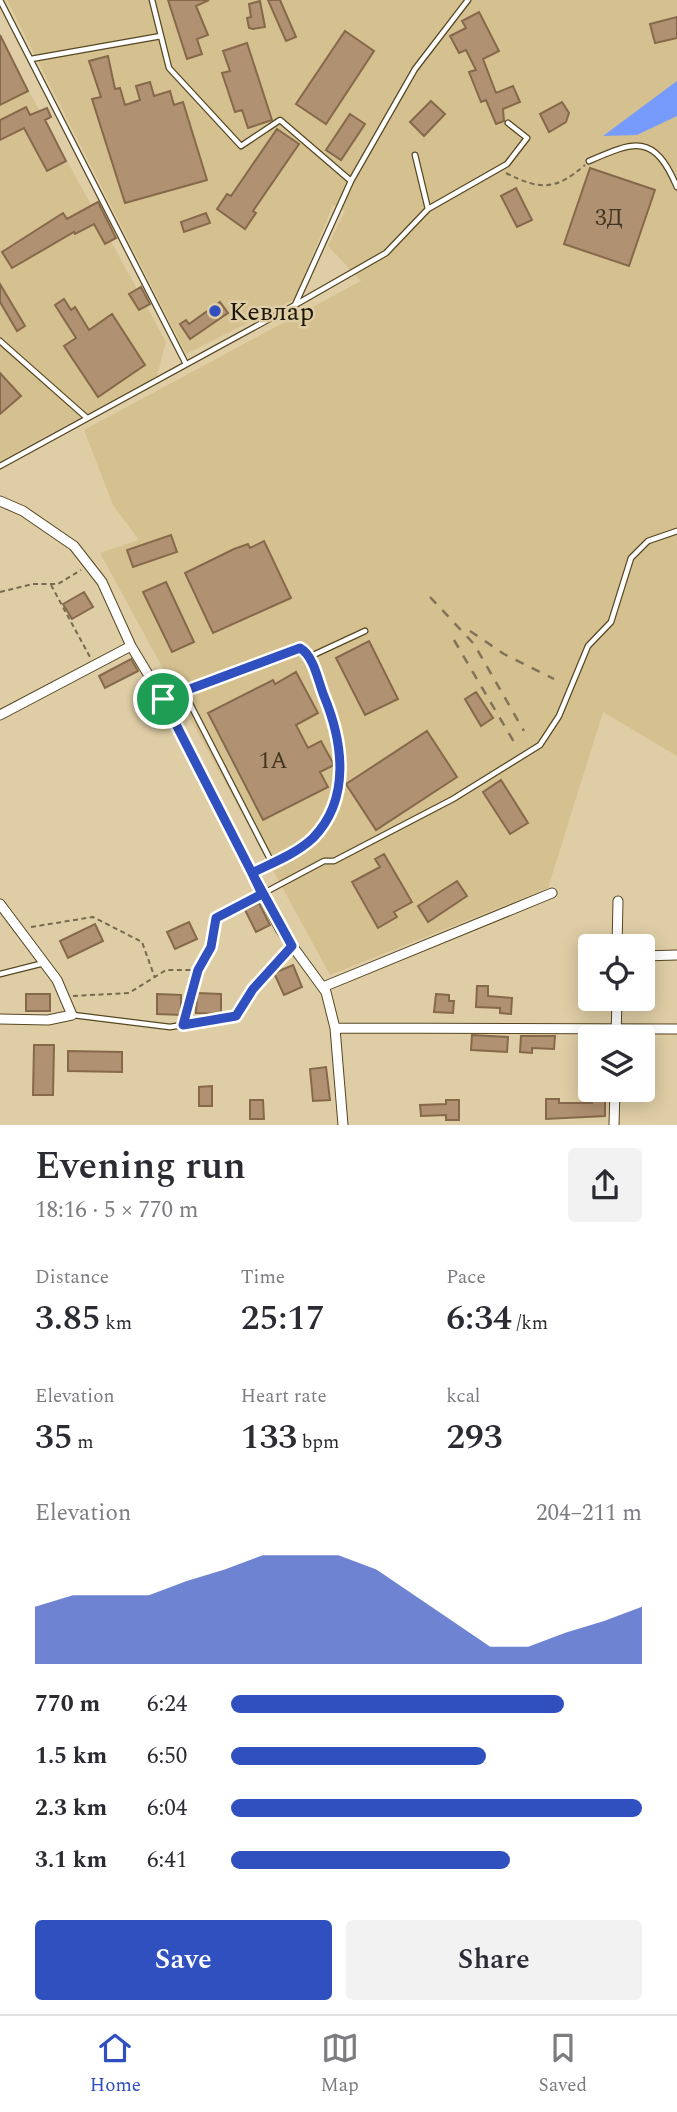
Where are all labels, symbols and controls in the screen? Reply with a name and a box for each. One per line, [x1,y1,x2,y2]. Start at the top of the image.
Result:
house number: 3Д [595,201,623,236]
place label: Кевлар [229,292,314,332]
marker: Кевлар [207,303,223,319]
pin [133,669,193,729]
icon: arrive [144,680,182,718]
house number: 1А [259,744,287,779]
map controls [578,934,655,1102]
button: locate [578,934,655,1011]
button: layers [578,1025,655,1102]
text: Evening run [35,1138,246,1196]
button: share [568,1148,642,1222]
text: 18:16 · 5 × 770 m [35,1193,199,1228]
text: Distance [35,1263,109,1292]
text: Time [241,1263,285,1292]
text: Pace [446,1263,486,1292]
text: 3.85 [35,1292,100,1345]
text: 25:17 [241,1292,325,1345]
text: 6:34 [446,1292,512,1345]
text: km [100,1309,132,1338]
text: /km [512,1309,548,1338]
text: Elevation [35,1382,115,1411]
text: Heart rate [241,1382,327,1411]
text: kcal [446,1382,480,1411]
text: 35 [35,1411,73,1464]
text: 133 [241,1411,297,1464]
text: 293 [446,1411,503,1464]
text: m [73,1428,94,1457]
text: bpm [297,1428,339,1457]
text: Elevation [35,1496,131,1531]
text: 204–211 m [536,1496,642,1531]
text: 770 m [35,1687,100,1722]
text: 6:24 [147,1687,187,1722]
text: 1.5 km [35,1739,107,1774]
text: 6:50 [147,1739,187,1774]
text: 2.3 km [35,1791,107,1826]
text: 6:04 [147,1791,187,1826]
text: 3.1 km [35,1843,107,1878]
text: 6:41 [147,1843,187,1878]
button: Save [35,1920,332,2000]
button: Share [346,1920,642,2000]
tab: Home [90,2029,141,2100]
tab: Map [321,2029,359,2100]
tab: Saved [538,2029,587,2100]

